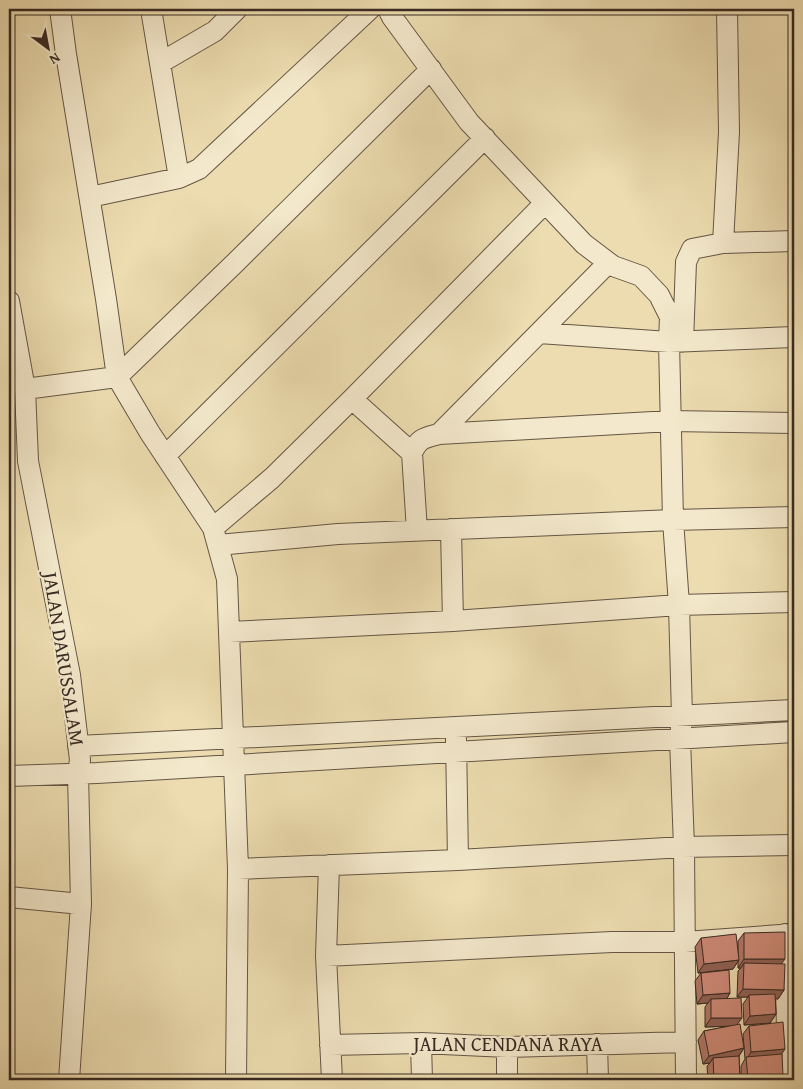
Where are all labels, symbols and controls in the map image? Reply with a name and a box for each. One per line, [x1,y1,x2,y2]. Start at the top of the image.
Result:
north arrow [22,22,72,72]
text: N [45,48,64,70]
street label: JALAN DARUSSALAM [36,567,93,748]
street label: JALAN CENDANA RAYA [410,1029,603,1058]

